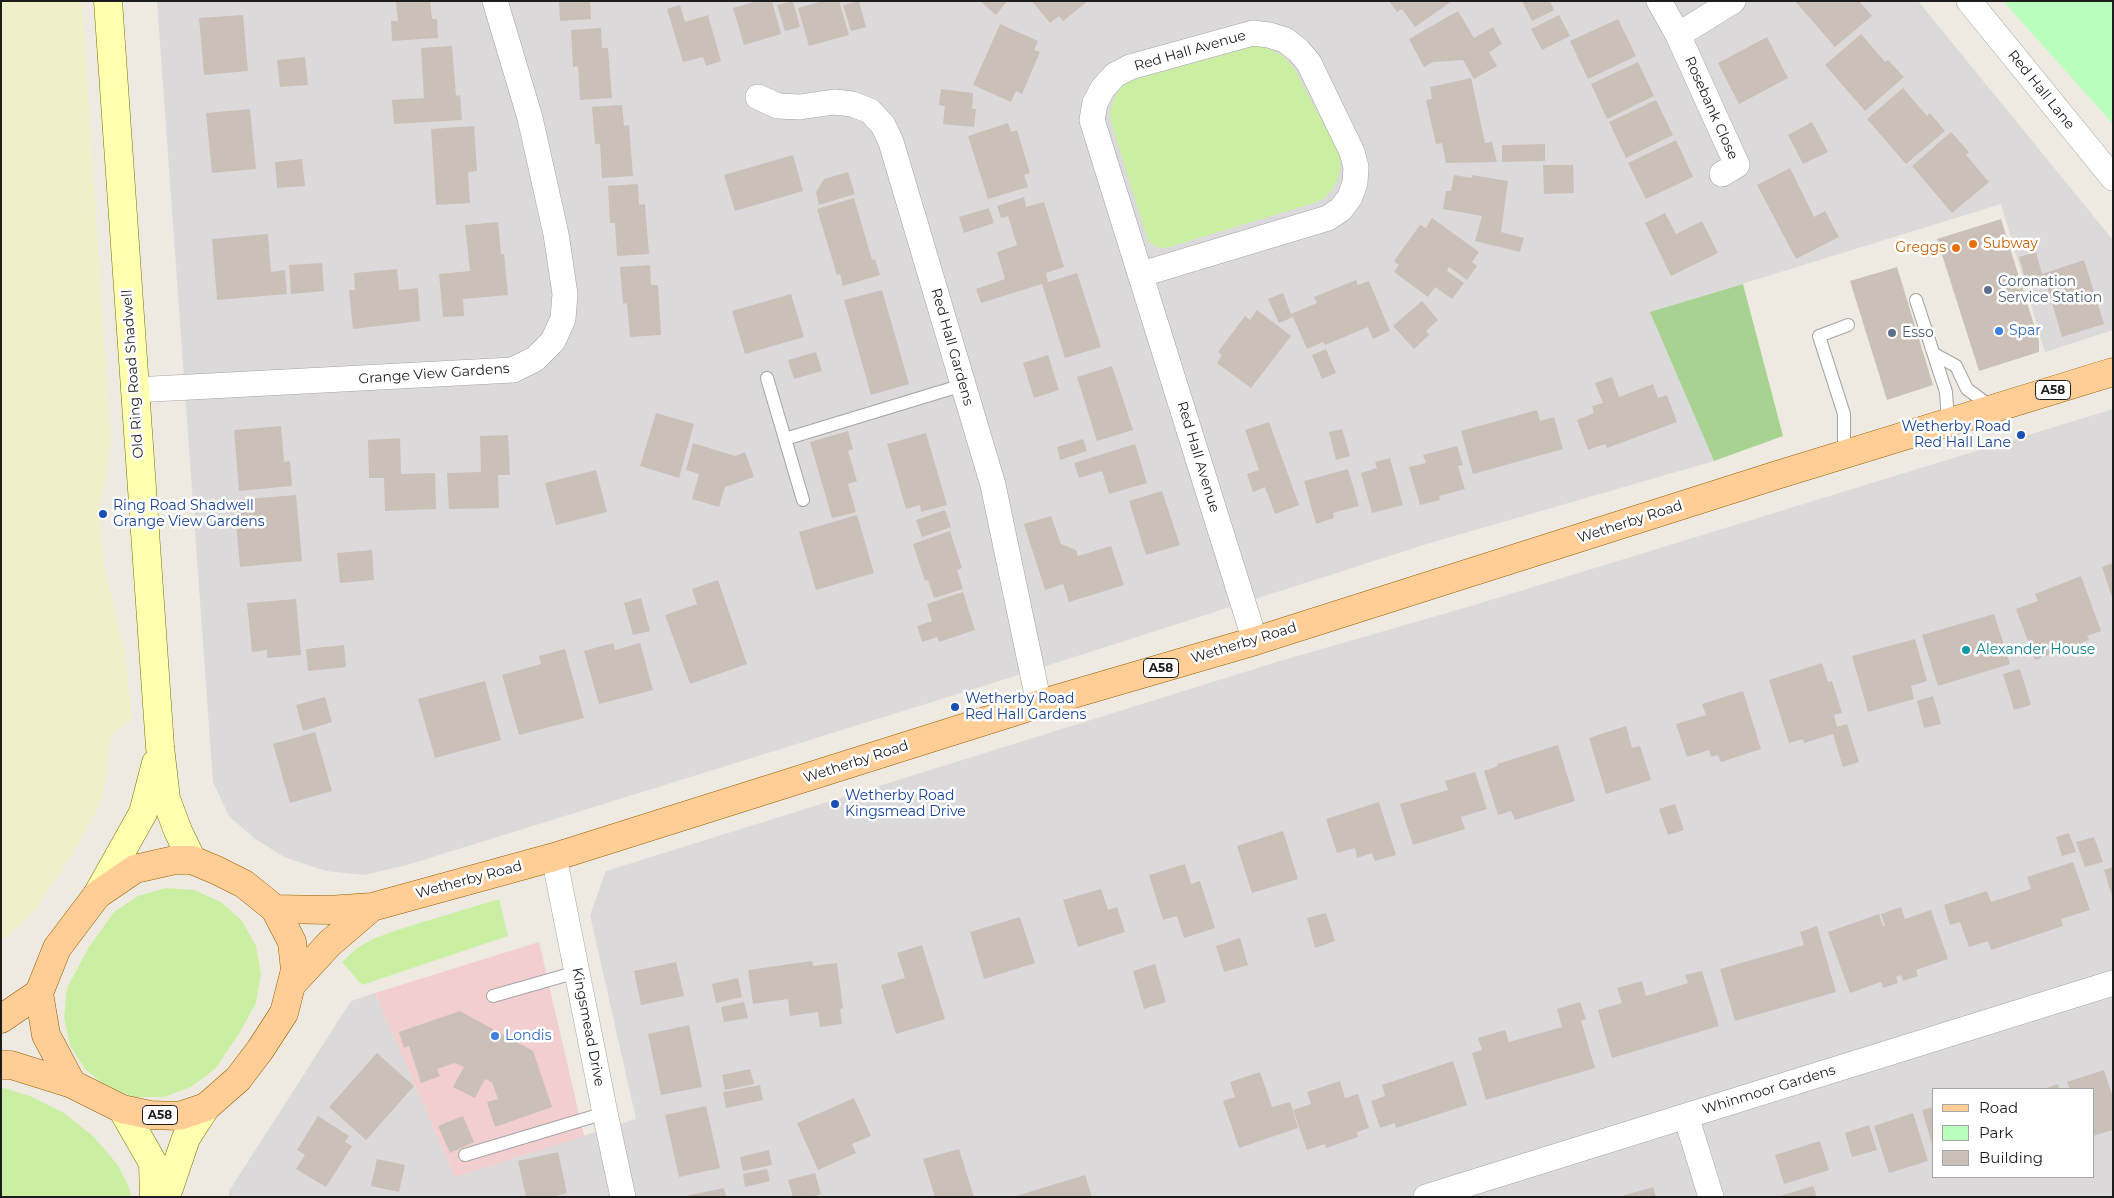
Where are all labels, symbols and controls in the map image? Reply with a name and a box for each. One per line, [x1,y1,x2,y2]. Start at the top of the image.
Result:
street label: Red Hall Avenue [1132,27,1248,75]
street label: Red Hall Lane [2004,47,2078,133]
street label: Rosebank Close [1681,54,1741,162]
place label: Subway [1983,236,2038,252]
marker: Subway [1967,238,1979,250]
place label: Greggs [1895,240,1946,256]
marker: Greggs [1950,242,1962,254]
place label: Coronation Service Station [1998,274,2102,306]
marker: Coronation Service Station [1982,284,1994,296]
street label: Red Hall Gardens [927,286,977,408]
street label: Old Ring Road Shadwell [119,289,147,459]
place label: Spar [2009,323,2041,339]
place label: Esso [1902,325,1934,341]
marker: Spar [1993,325,2005,337]
marker: Esso [1886,327,1898,339]
street label: Grange View Gardens [358,360,510,388]
road number: A58 [2036,380,2070,400]
street label: Red Hall Avenue [1173,399,1223,515]
place label: Wetherby Road Red Hall Lane [1902,419,2011,452]
marker: Wetherby Road Red Hall Lane [2015,429,2027,441]
street label: Wetherby Road [1575,497,1685,547]
place label: Ring Road Shadwell Grange View Gardens [113,498,265,530]
marker: Ring Road Shadwell Grange View Gardens [97,508,109,520]
street label: Wetherby Road [1189,619,1299,667]
place label: Alexander House [1976,642,2095,658]
marker: Alexander House [1960,644,1972,656]
road number: A58 [1144,658,1178,678]
place label: Wetherby Road Red Hall Gardens [965,691,1086,724]
marker: Wetherby Road Red Hall Gardens [949,701,961,713]
street label: Wetherby Road [801,737,911,787]
place label: Wetherby Road Kingsmead Drive [845,788,966,820]
marker: Wetherby Road Kingsmead Drive [829,798,841,810]
street label: Wetherby Road [414,858,524,902]
street label: Kingsmead Drive [568,966,608,1088]
place label: Londis [505,1028,551,1044]
marker: Londis [489,1030,501,1042]
street label: Whinmoor Gardens [1700,1062,1838,1118]
legend [1932,1088,2094,1178]
text: Road [1979,1098,2018,1117]
road number: A58 [142,1106,178,1124]
text: Park [1979,1123,2013,1142]
text: Building [1979,1148,2043,1167]

